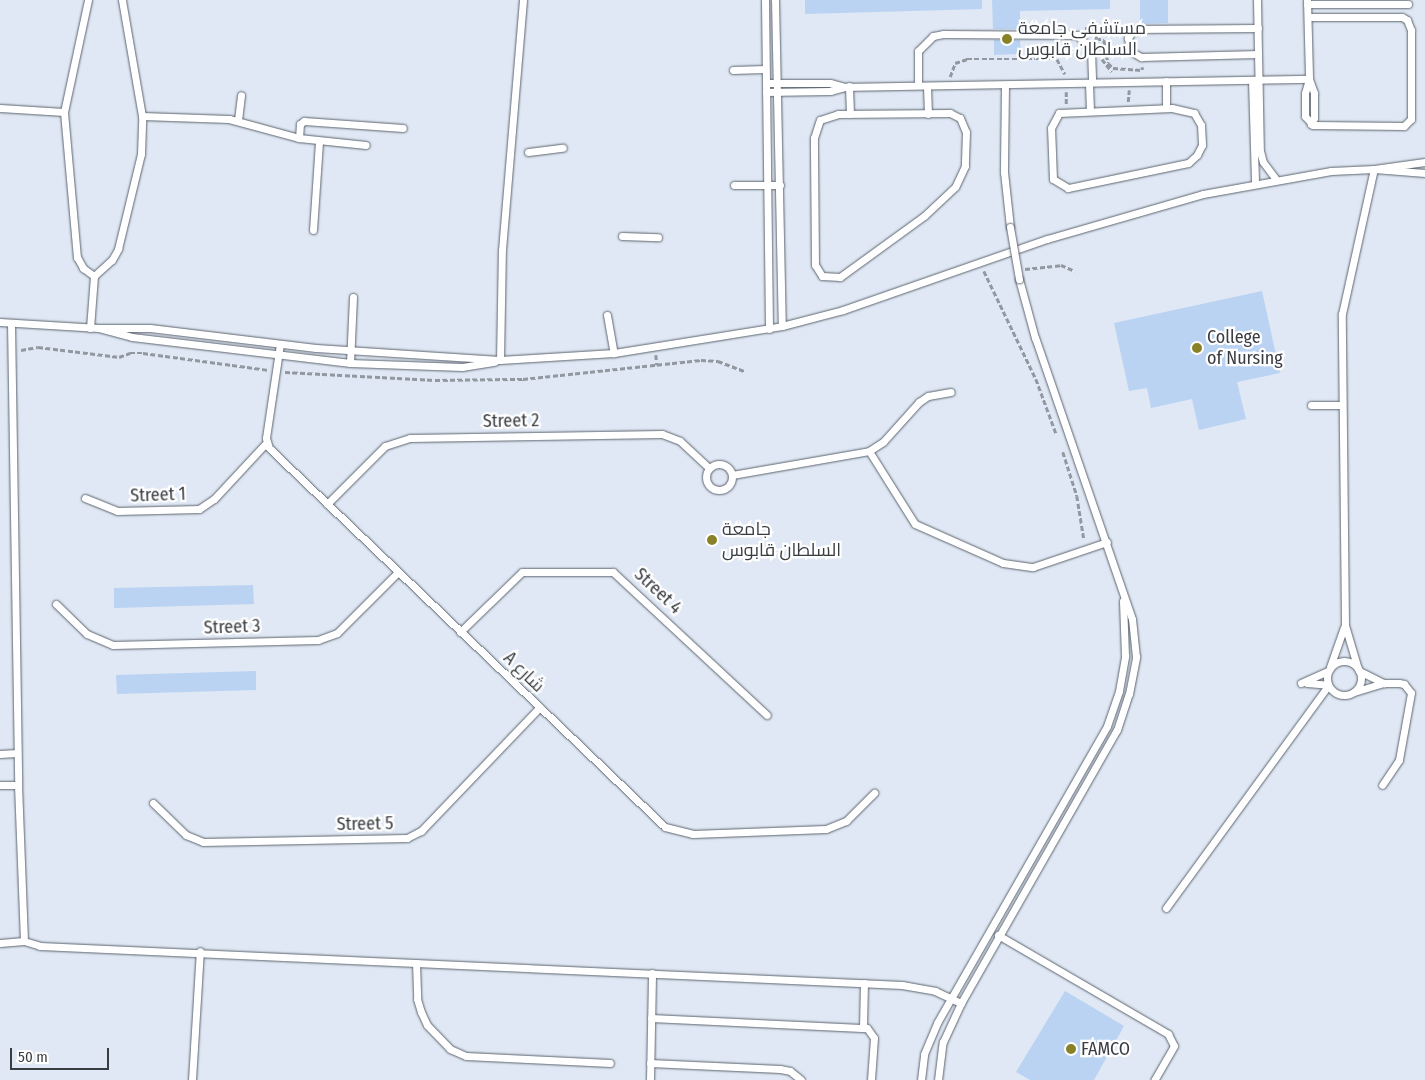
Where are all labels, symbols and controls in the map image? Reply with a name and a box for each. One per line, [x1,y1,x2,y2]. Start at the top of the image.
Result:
place label: مستشفى جامعة السلطان قابوس [1018,18,1146,60]
marker: مستشفى جامعة السلطان قابوس [1000,32,1014,46]
place label: College of Nursing [1207,327,1283,369]
marker: College of Nursing [1191,342,1203,354]
street label: Street 2 [483,410,539,432]
street label: Street 1 [130,483,186,507]
place label: جامعة السلطان قابوس [722,519,841,562]
marker: جامعة السلطان قابوس [706,534,718,546]
street label: Street 4 [630,564,686,618]
street label: Street 3 [203,615,261,639]
street label: A شارع [499,647,549,697]
street label: Street 5 [336,813,394,835]
scale bar [12,1038,111,1070]
place label: FAMCO [1081,1038,1130,1060]
marker: FAMCO [1065,1043,1077,1055]
text: 50 m [18,1048,48,1066]

